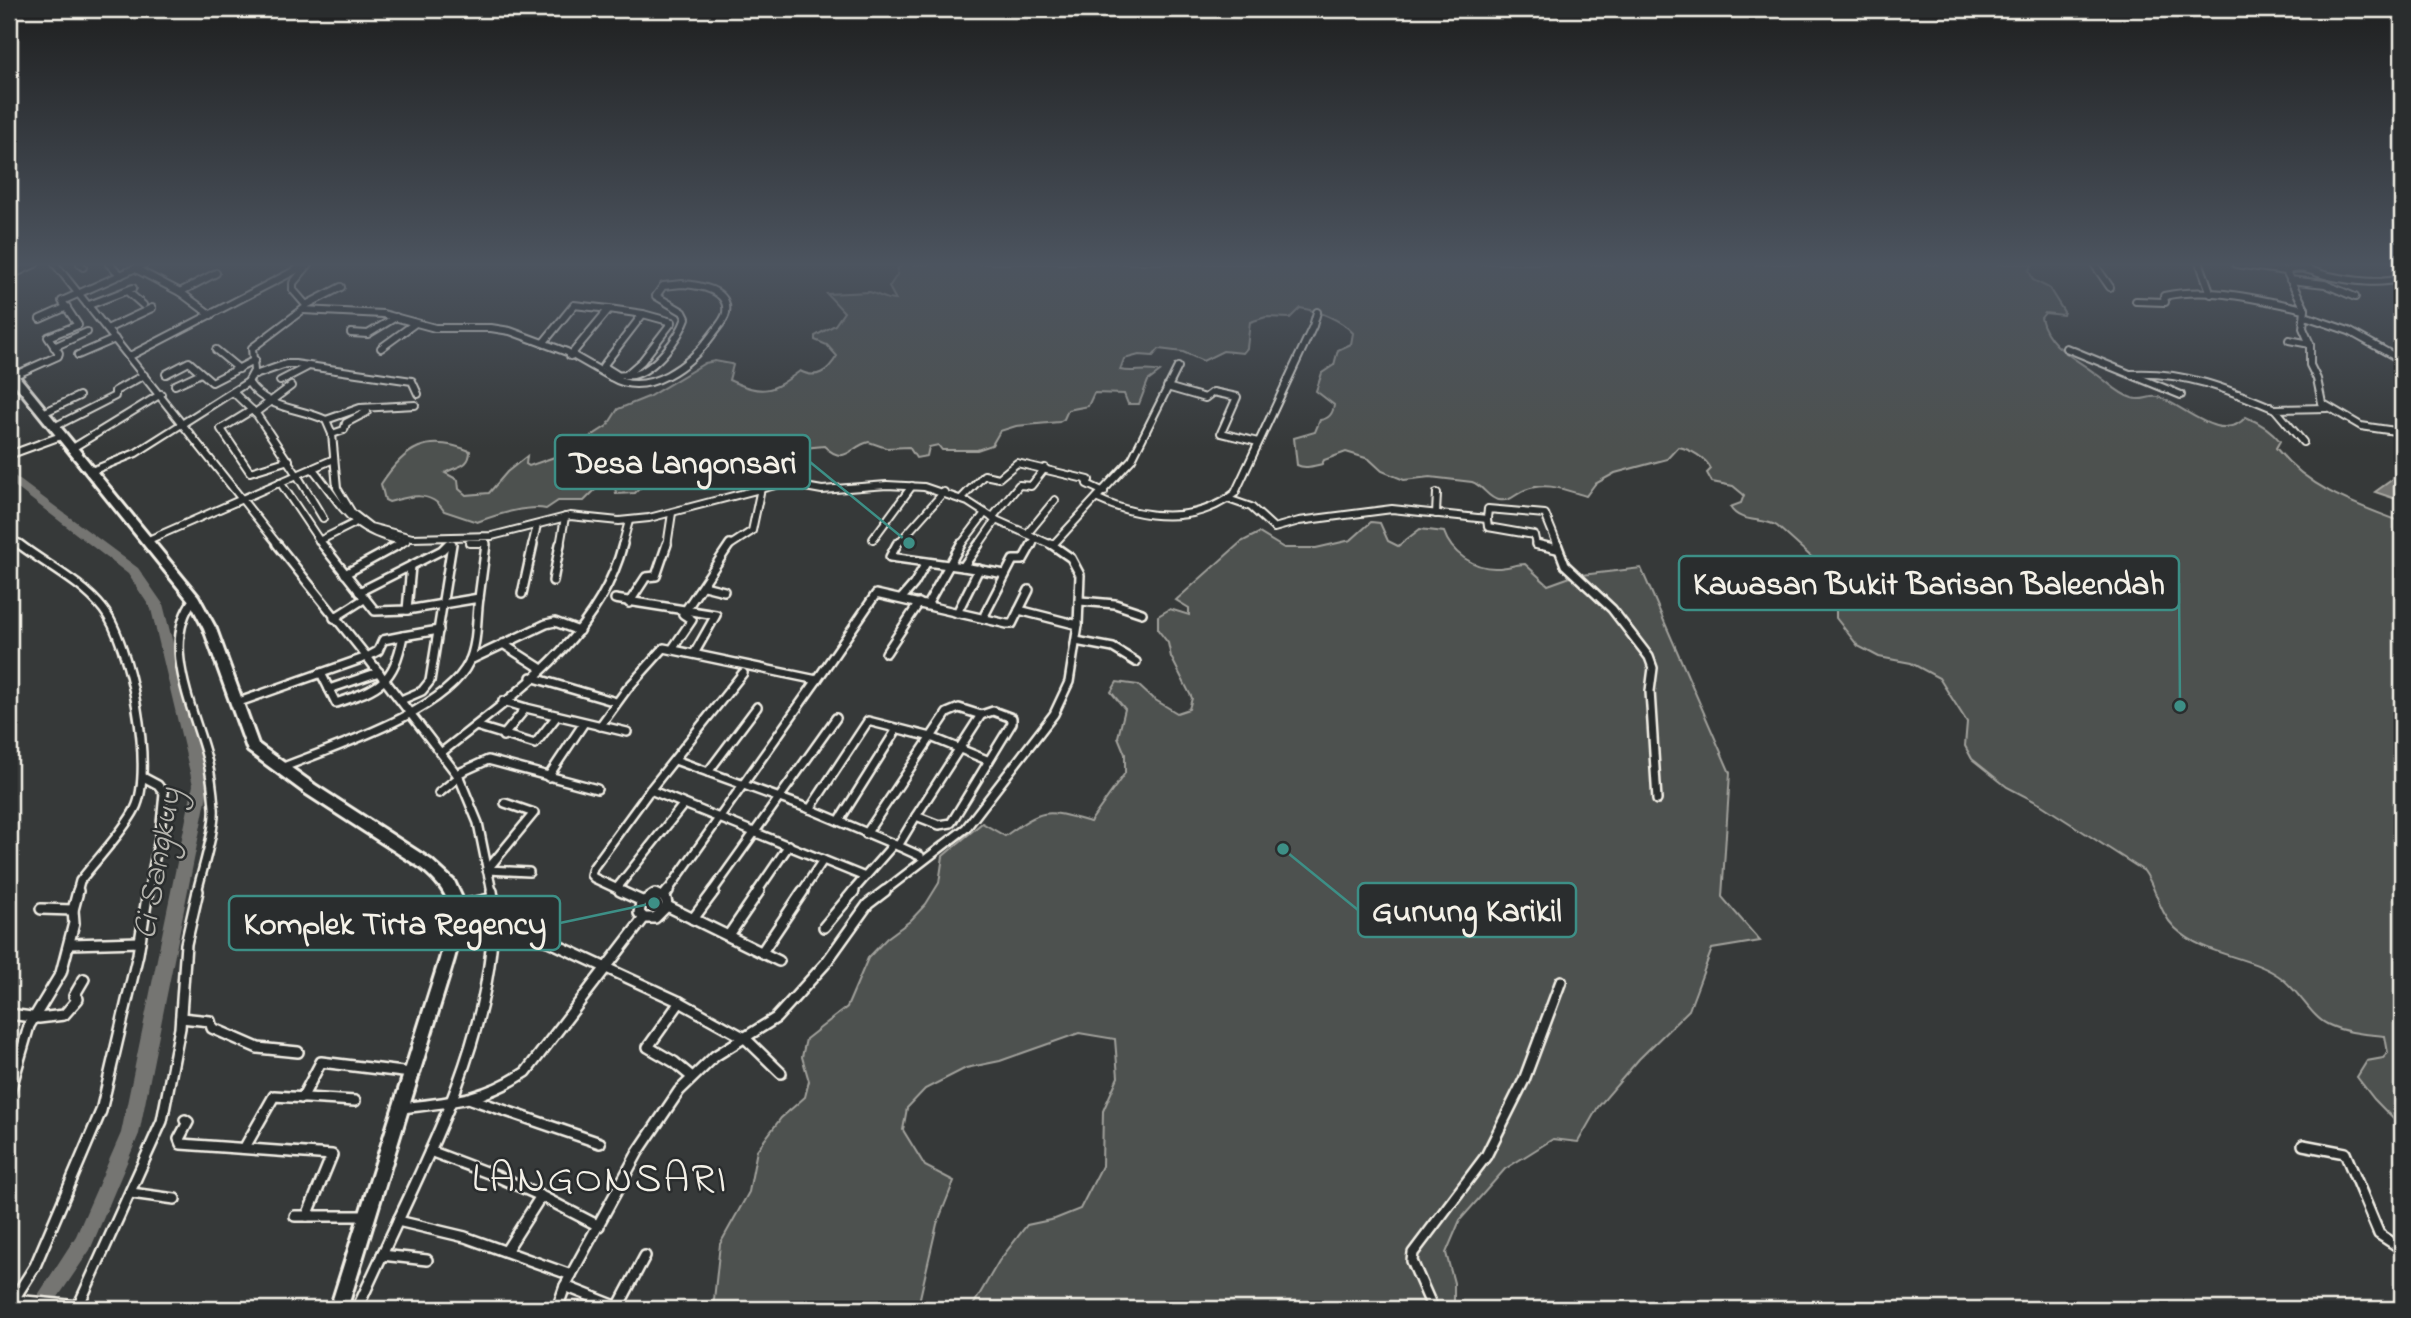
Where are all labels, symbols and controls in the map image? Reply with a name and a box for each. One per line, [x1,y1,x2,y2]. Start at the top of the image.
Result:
callout: Desa Langonsari [555,435,810,489]
text: Desa Langonsari [567,441,797,490]
callout: Kawasan Bukit Barisan Baleendah [1679,556,2179,610]
text: Kawasan Bukit Barisan Baleendah [1693,562,2165,610]
water label: Ci Sangkuy [122,784,197,943]
callout: Gunung Karikil [1358,883,1576,937]
text: Gunung Karikil [1372,889,1562,938]
callout: Komplek Tirta Regency [229,896,560,950]
text: Komplek Tirta Regency [244,902,546,951]
district label: LANGONSARI [472,1150,728,1211]

